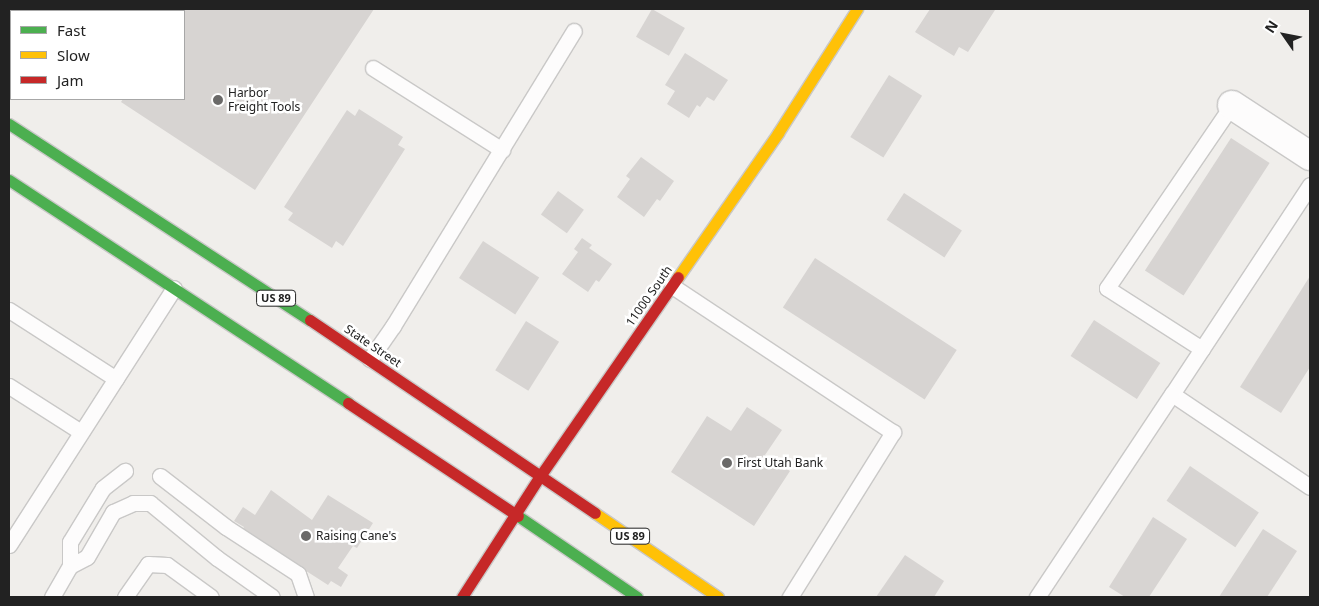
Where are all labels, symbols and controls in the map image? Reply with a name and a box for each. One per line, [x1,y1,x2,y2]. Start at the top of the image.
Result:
legend [10,10,185,100]
north arrow [1259,10,1309,60]
text: N [1260,17,1282,37]
text: Fast [57,20,86,40]
text: Slow [57,45,90,65]
text: Jam [57,70,84,90]
place label: Harbor Freight Tools [228,86,300,114]
marker: Harbor Freight Tools [212,94,224,106]
street label: 11000 South [623,263,675,329]
road number: US 89 [256,290,296,306]
street label: State Street [342,322,404,370]
place label: First Utah Bank [737,456,823,470]
marker: First Utah Bank [721,457,733,469]
road number: US 89 [610,528,650,544]
place label: Raising Cane's [316,529,397,543]
marker: Raising Cane's [300,530,312,542]

